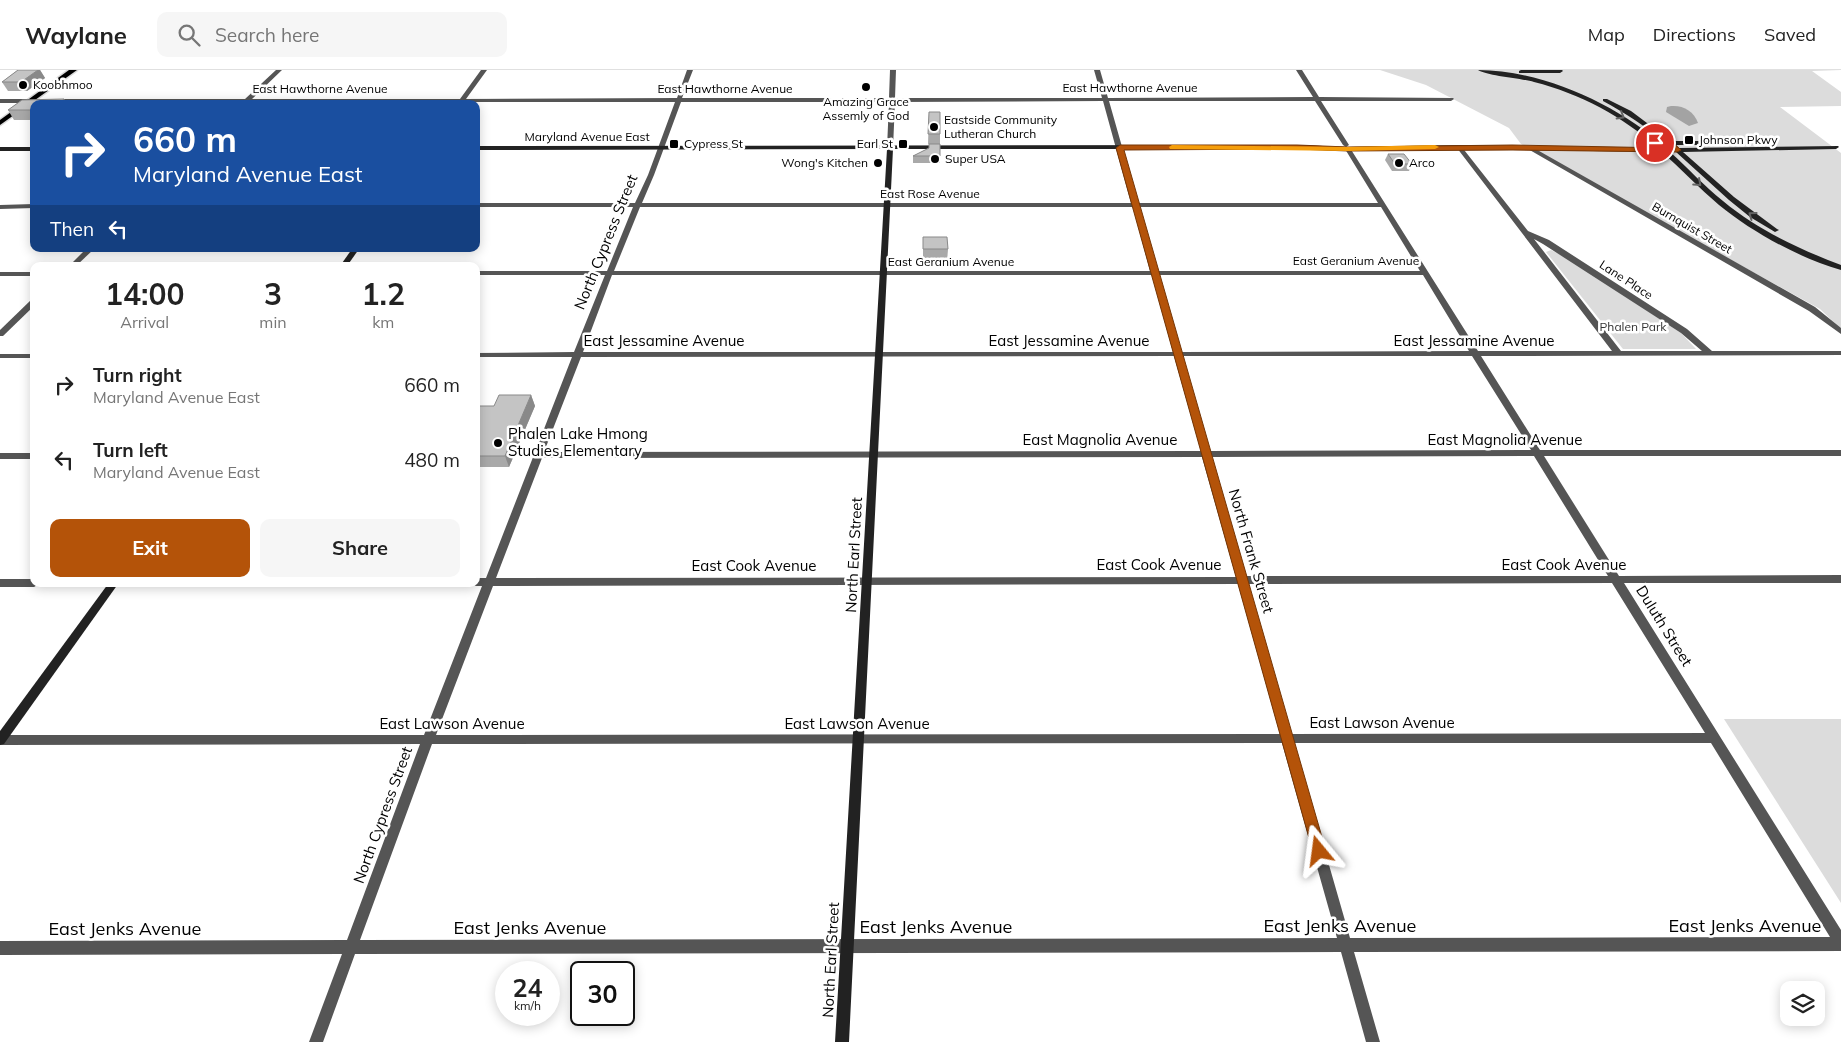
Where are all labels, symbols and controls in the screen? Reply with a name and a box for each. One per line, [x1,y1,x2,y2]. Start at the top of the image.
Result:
search box [157,12,507,57]
text: Waylane [25,20,127,50]
icon: search [175,21,203,49]
text: Search here [215,23,319,47]
text: Map [1588,23,1625,46]
text: Directions [1653,23,1736,46]
text: Saved [1764,23,1816,46]
place label: Koobhmoo [33,77,93,92]
marker: Koobhmoo [17,79,29,91]
street label: East Hawthorne Avenue [1062,80,1198,95]
street label: East Hawthorne Avenue [252,81,388,96]
street label: East Hawthorne Avenue [657,81,793,96]
marker: Amazing Grace Assemly of God [860,81,872,93]
place label: Amazing Grace Assemly of God [823,94,909,123]
one-way arrow [1615,109,1624,119]
place label: Eastside Community Lutheran Church [944,112,1058,141]
text: 660 m [133,117,237,161]
icon: right [50,120,115,185]
marker: Eastside Community Lutheran Church [928,121,940,133]
pin [1634,122,1676,164]
street label: Maryland Avenue East [524,129,650,144]
icon: arrive [1641,129,1669,157]
place label: Johnson Pkwy [1699,132,1778,147]
marker: Johnson Pkwy [1683,134,1695,146]
place label: Cypress St [684,136,743,151]
place label: Earl St [857,136,893,151]
marker: Cypress St [668,138,680,150]
marker: Earl St [897,138,909,150]
place label: Super USA [945,151,1006,166]
marker: Super USA [929,153,941,165]
place label: Wong's Kitchen [781,155,868,170]
place label: Arco [1409,155,1435,170]
marker: Wong's Kitchen [872,157,884,169]
marker: Arco [1393,157,1405,169]
text: Maryland Avenue East [133,160,363,188]
street label: North Cypress Street [570,171,641,312]
one-way arrow [1693,177,1702,186]
street label: East Rose Avenue [880,186,980,201]
street label: Burnquist Street [1650,199,1735,257]
one-way arrow [1748,212,1758,221]
icon: left [104,215,132,243]
text: Then [50,217,94,241]
street label: East Geranium Avenue [1293,253,1419,268]
street label: East Geranium Avenue [888,254,1014,269]
street label: Lane Place [1597,257,1656,302]
text: 14:00 [105,275,184,313]
text: 3 [264,275,282,313]
text: 1.2 [362,275,405,313]
text: Arrival [120,312,169,332]
text: min [259,312,287,332]
text: km [372,312,394,332]
park label: Phalen Park [1600,319,1667,334]
street label: East Jessamine Avenue [583,331,745,350]
street label: East Jessamine Avenue [988,331,1150,350]
street label: East Jessamine Avenue [1393,331,1555,350]
text: Turn right [93,363,182,387]
icon: right [50,371,78,399]
text: 660 m [404,373,460,397]
text: Maryland Avenue East [93,387,260,407]
place label: Phalen Lake Hmong Studies Elementary [508,424,648,460]
street label: East Magnolia Avenue [1023,430,1177,449]
street label: East Magnolia Avenue [1428,430,1582,449]
marker: Phalen Lake Hmong Studies Elementary [492,437,504,449]
text: Turn left [93,438,168,462]
icon: left [50,446,78,474]
text: 480 m [404,448,460,472]
text: Maryland Avenue East [93,462,260,482]
street label: North Frank Street [1225,487,1278,615]
street label: North Earl Street [841,497,866,613]
button: Exit [50,519,250,577]
button: Share [260,519,460,577]
street label: East Cook Avenue [1097,555,1222,574]
street label: East Cook Avenue [1502,555,1627,574]
street label: East Cook Avenue [692,556,817,575]
street label: Duluth Street [1632,582,1697,670]
street label: East Lawson Avenue [1309,713,1455,732]
street label: East Lawson Avenue [379,714,525,733]
street label: East Lawson Avenue [784,714,930,733]
street label: North Cypress Street [349,744,416,886]
position arrow [1292,824,1344,876]
street label: North Earl Street [818,902,843,1018]
street label: East Jenks Avenue [1264,914,1416,937]
street label: East Jenks Avenue [1669,914,1821,937]
street label: East Jenks Avenue [860,915,1012,938]
street label: East Jenks Avenue [454,916,606,939]
street label: East Jenks Avenue [49,917,201,940]
speed limit sign: 30 [570,961,635,1026]
text: 24 [512,972,543,1003]
map controls [1780,981,1825,1026]
button: layers [1780,981,1825,1026]
text: km/h [514,998,541,1013]

